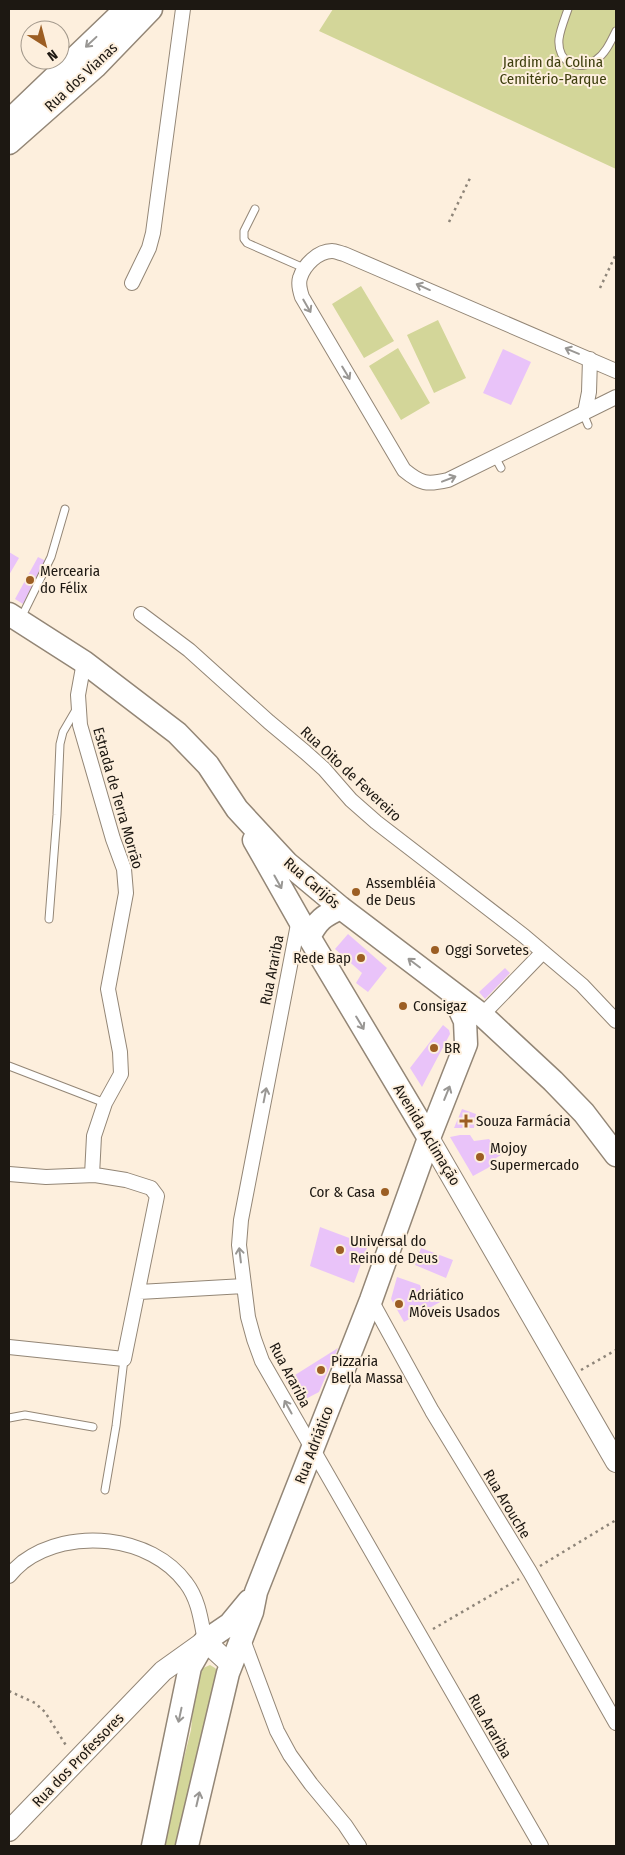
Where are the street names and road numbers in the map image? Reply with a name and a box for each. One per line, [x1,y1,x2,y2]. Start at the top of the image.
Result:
street label: Rua dos Vianas [41,39,121,115]
street label: Rua Oito de Fevereiro [297,723,405,825]
street label: Estrada de Terra Morrão [89,725,147,871]
street label: Rua Carijós [280,854,344,912]
street label: Rua Arariba [256,933,288,1007]
street label: Avenida Aclimação [390,1081,464,1189]
street label: Rua Arariba [265,1339,315,1411]
street label: Rua Adriático [291,1403,337,1486]
street label: Rua Arouche [479,1466,535,1542]
street label: Rua Arariba [464,1691,516,1761]
street label: Rua dos Professores [28,1709,128,1811]

